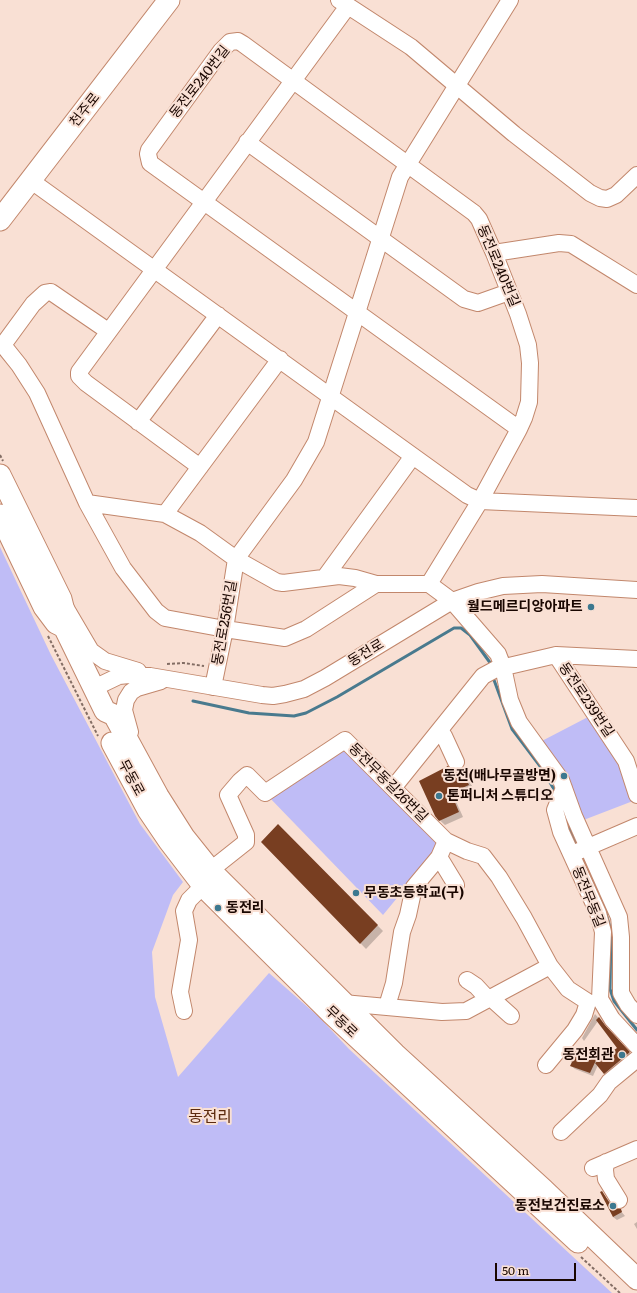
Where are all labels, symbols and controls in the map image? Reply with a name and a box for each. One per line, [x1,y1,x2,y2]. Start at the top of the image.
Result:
street label: 동전로240번길 [167,42,233,122]
street label: 천주로 [66,90,104,130]
street label: 동전로240번길 [473,223,523,309]
street label: 동전로256번길 [209,579,241,667]
place label: 월드메르디앙아파트 [467,599,583,615]
marker: 월드메르디앙아파트 [586,602,596,612]
street label: 동전로 [345,636,387,670]
street label: 동전로239번길 [555,659,617,741]
street label: 동전무동길26번길 [345,740,431,826]
street label: 무동로 [115,757,147,799]
place label: 동전(배나무골방면) [443,768,556,784]
marker: 동전(배나무골방면) [559,771,569,781]
place label: 톤퍼니처 스튜디오 [447,788,553,804]
marker: 톤퍼니처 스튜디오 [434,791,444,801]
street label: 동전무동길 [568,864,608,930]
place label: 무동초등학교(구) [364,885,464,901]
marker: 무동초등학교(구) [351,888,361,898]
place label: 동전리 [226,900,265,916]
marker: 동전리 [213,903,223,913]
street label: 무동로 [321,1003,361,1041]
place label: 동전회관 [562,1047,614,1063]
marker: 동전회관 [617,1050,627,1060]
district label: 동전리 [188,1107,232,1127]
place label: 동전보건진료소 [515,1198,605,1214]
marker: 동전보건진료소 [608,1201,618,1211]
scale bar [497,1255,578,1281]
text: 50 m [502,1261,529,1279]

